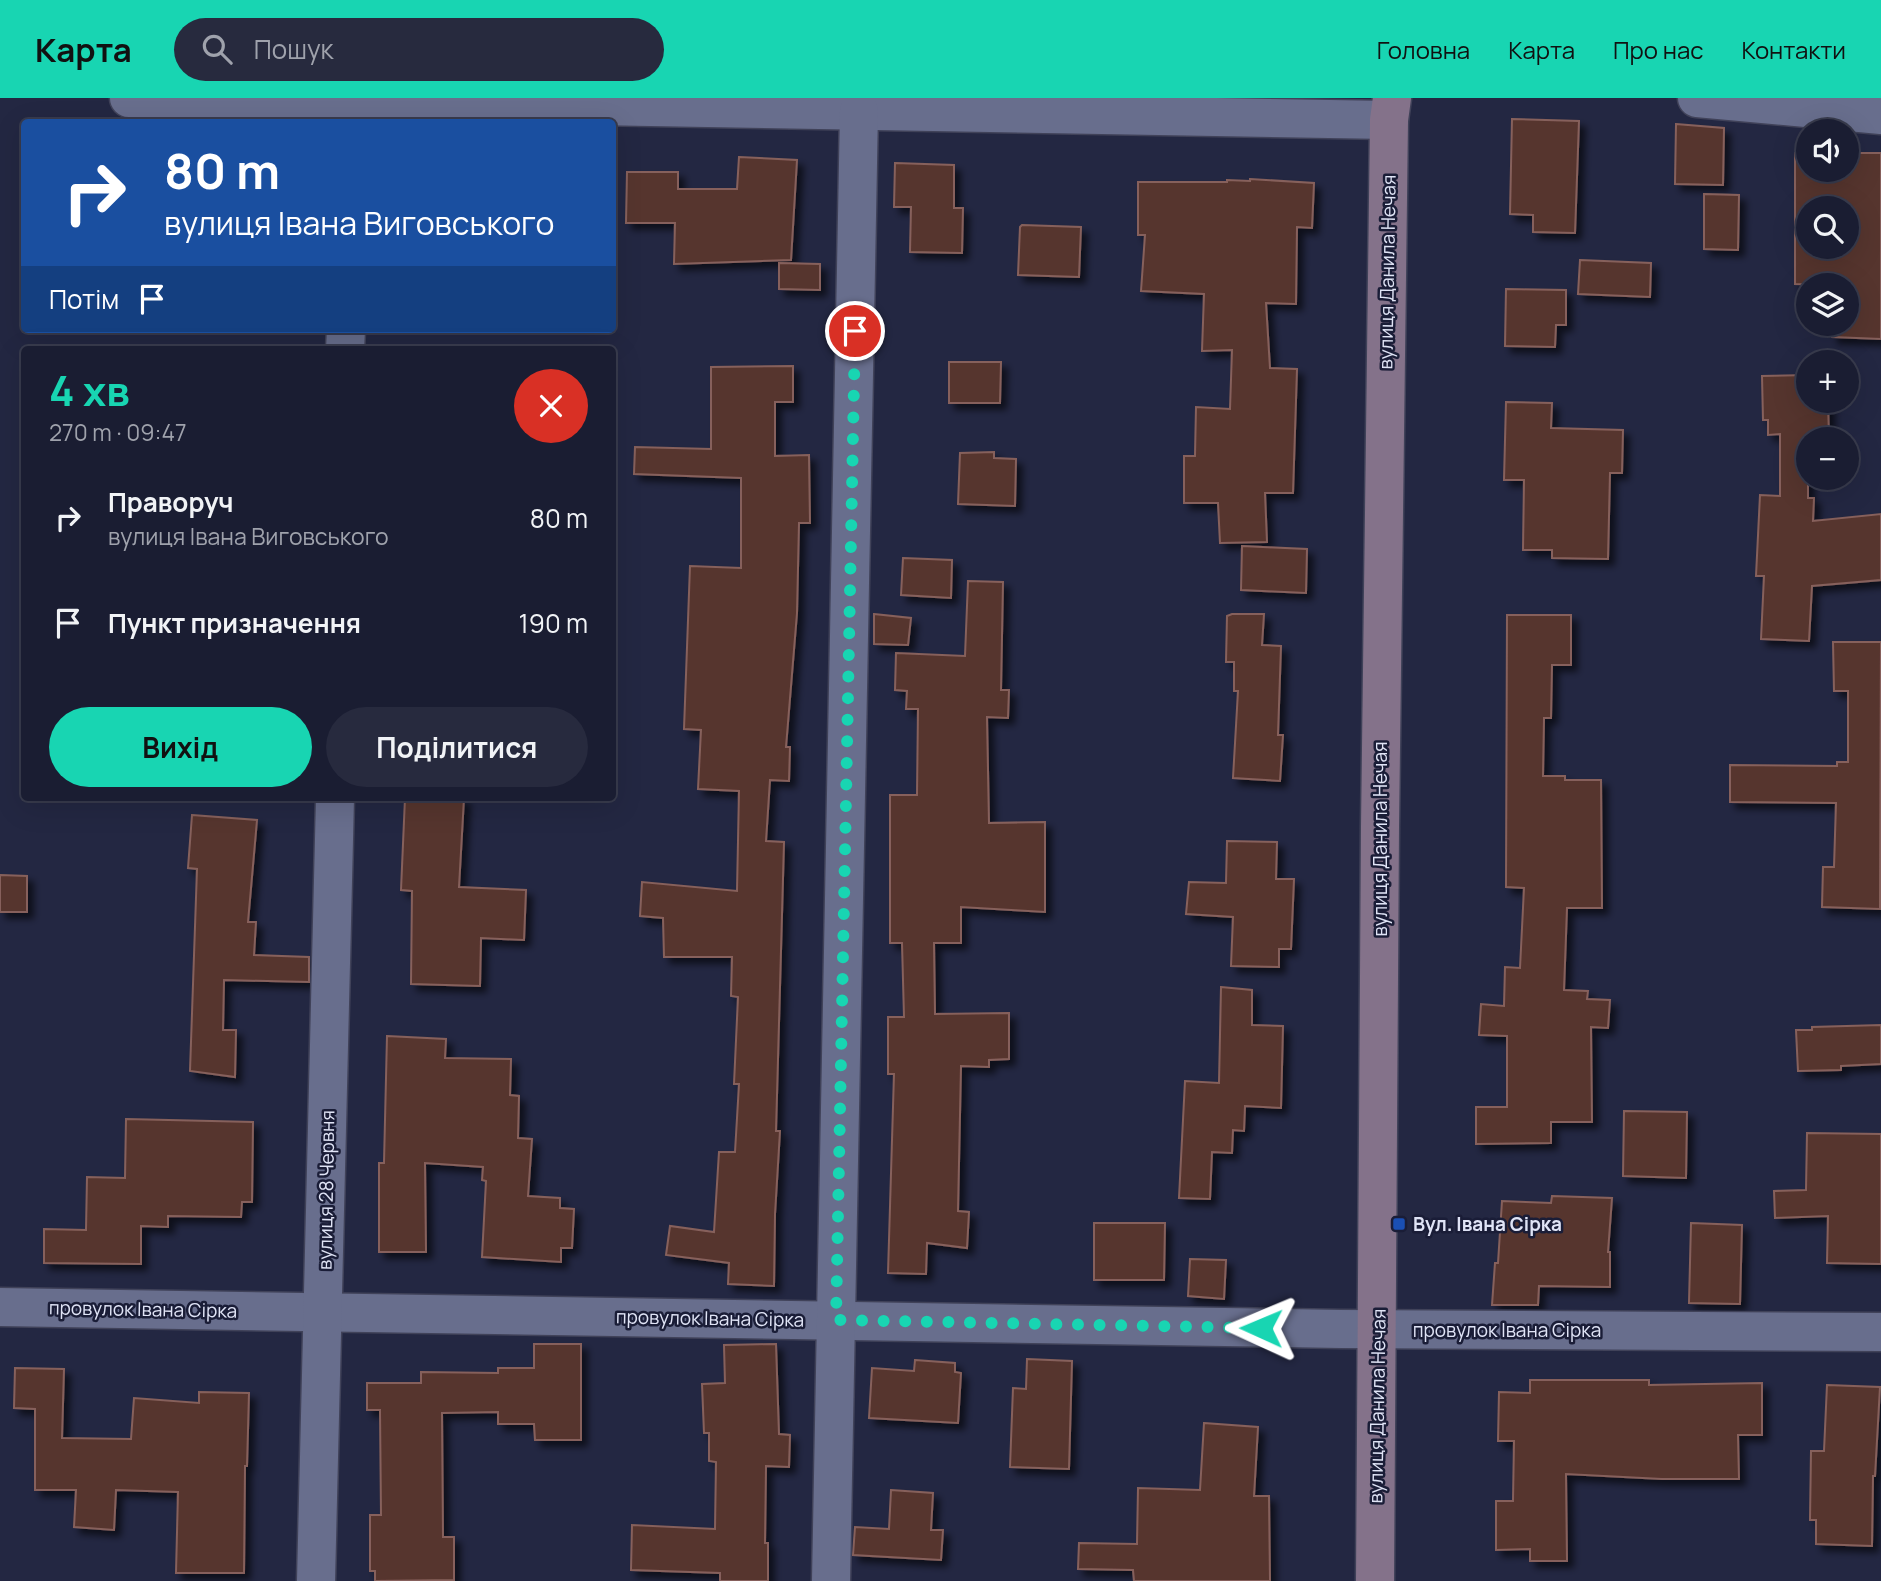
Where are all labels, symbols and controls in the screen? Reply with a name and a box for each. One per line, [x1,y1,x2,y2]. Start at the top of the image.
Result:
search box [174,18,664,81]
text: Карта [35,27,132,72]
icon: search [198,30,236,68]
text: Пошук [254,31,334,67]
text: Головна [1377,33,1470,66]
text: Карта [1508,33,1575,66]
text: Про нас [1613,33,1704,66]
text: Контакти [1742,33,1846,66]
map controls [1796,119,1859,490]
button: sound [1796,119,1859,182]
text: 80 m [164,137,280,204]
icon: right [49,147,140,238]
street label: вулиця Данила Нечая [1372,174,1402,370]
button: search [1796,196,1859,259]
text: вулиця Івана Виговського [164,201,555,245]
button: layers [1796,273,1859,336]
icon: arrive [133,280,171,318]
text: Потім [49,281,119,317]
pin [825,301,885,361]
icon: arrive [836,312,874,350]
button: + [1796,350,1859,413]
text: 4 хв [49,361,130,419]
button: close [514,369,588,443]
text: 270 m · 09:47 [49,416,186,448]
button: − [1796,427,1859,490]
text: Праворуч [108,484,233,520]
icon: right [49,499,87,537]
text: 80 m [530,500,588,536]
text: вулиця Івана Виговського [108,520,389,552]
icon: arrive [49,604,87,642]
text: Пункт призначення [108,605,361,641]
text: 190 m [519,605,588,641]
button: Вихід [49,707,312,787]
button: Поділитися [326,707,588,787]
street label: вулиця Данила Нечая [1367,742,1393,937]
street label: вулиця 28 Червня [312,1110,340,1270]
place label: Вул. Івана Сірка [1413,1211,1562,1237]
marker: Вул. Івана Сірка [1391,1216,1407,1232]
position arrow [1224,1291,1298,1365]
street label: провулок Івана Сірка [49,1294,237,1324]
street label: провулок Івана Сірка [616,1303,804,1333]
street label: вулиця Данила Нечая [1362,1308,1392,1504]
street label: провулок Івана Сірка [1413,1317,1601,1343]

